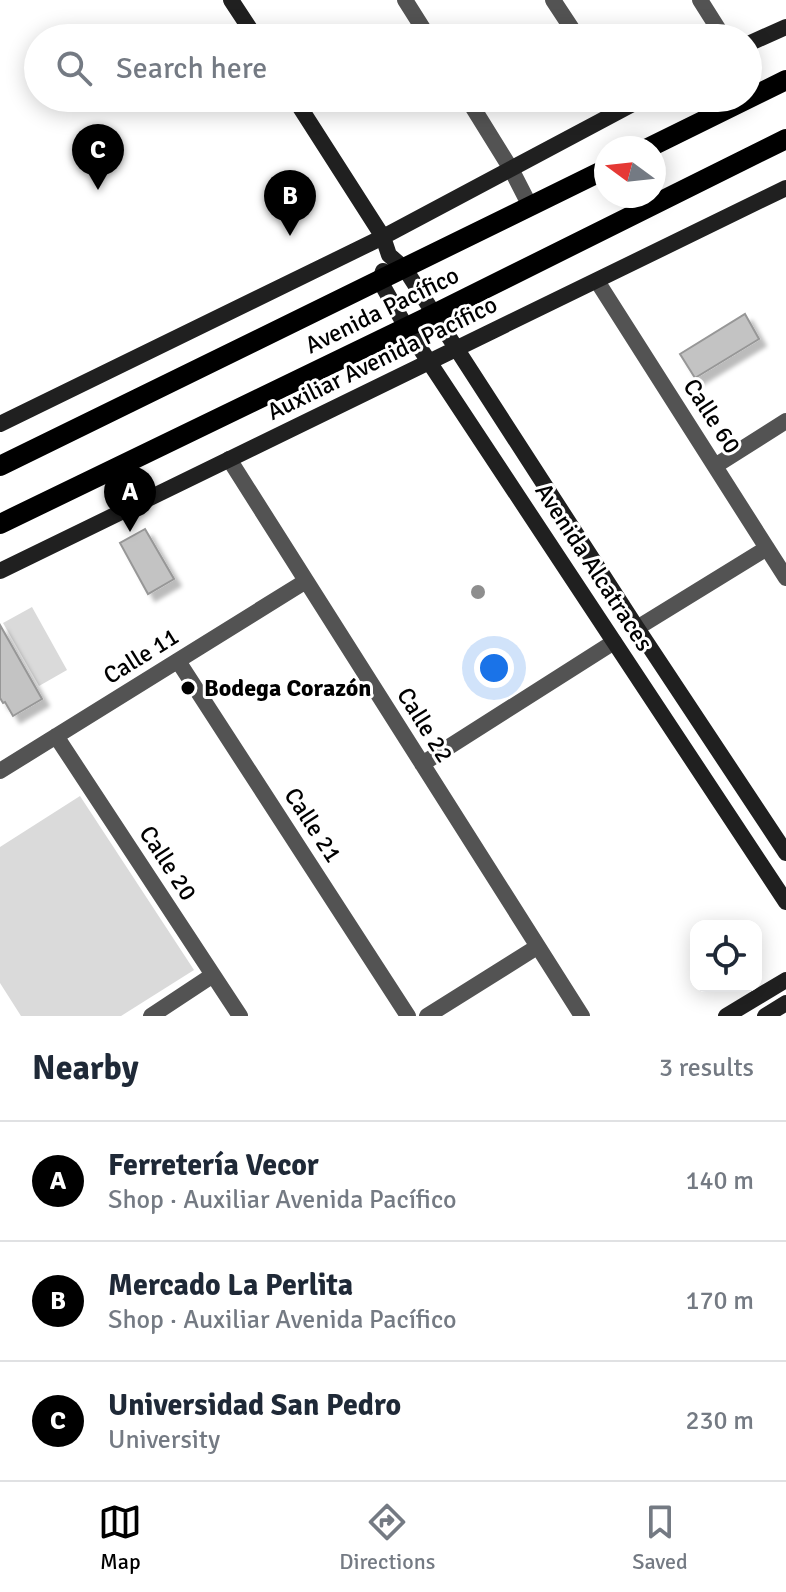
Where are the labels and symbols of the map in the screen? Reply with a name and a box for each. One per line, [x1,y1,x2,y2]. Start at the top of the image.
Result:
pin: C [72,124,124,190]
north arrow [594,136,666,208]
pin: B [264,170,316,236]
street label: Avenida Pacífico [300,260,464,360]
street label: Auxiliar Avenida Pacífico [262,289,502,427]
street label: Calle 60 [677,373,747,459]
pin: A [104,466,156,532]
street label: Avenida Alcatraces [529,477,659,657]
street label: Calle 11 [98,621,184,691]
your location [474,648,514,688]
place label: Bodega Corazón [204,673,371,703]
marker: Bodega Corazón [179,679,197,697]
street label: Calle 22 [390,682,460,768]
street label: Calle 21 [278,782,348,868]
street label: Calle 20 [133,820,203,906]

